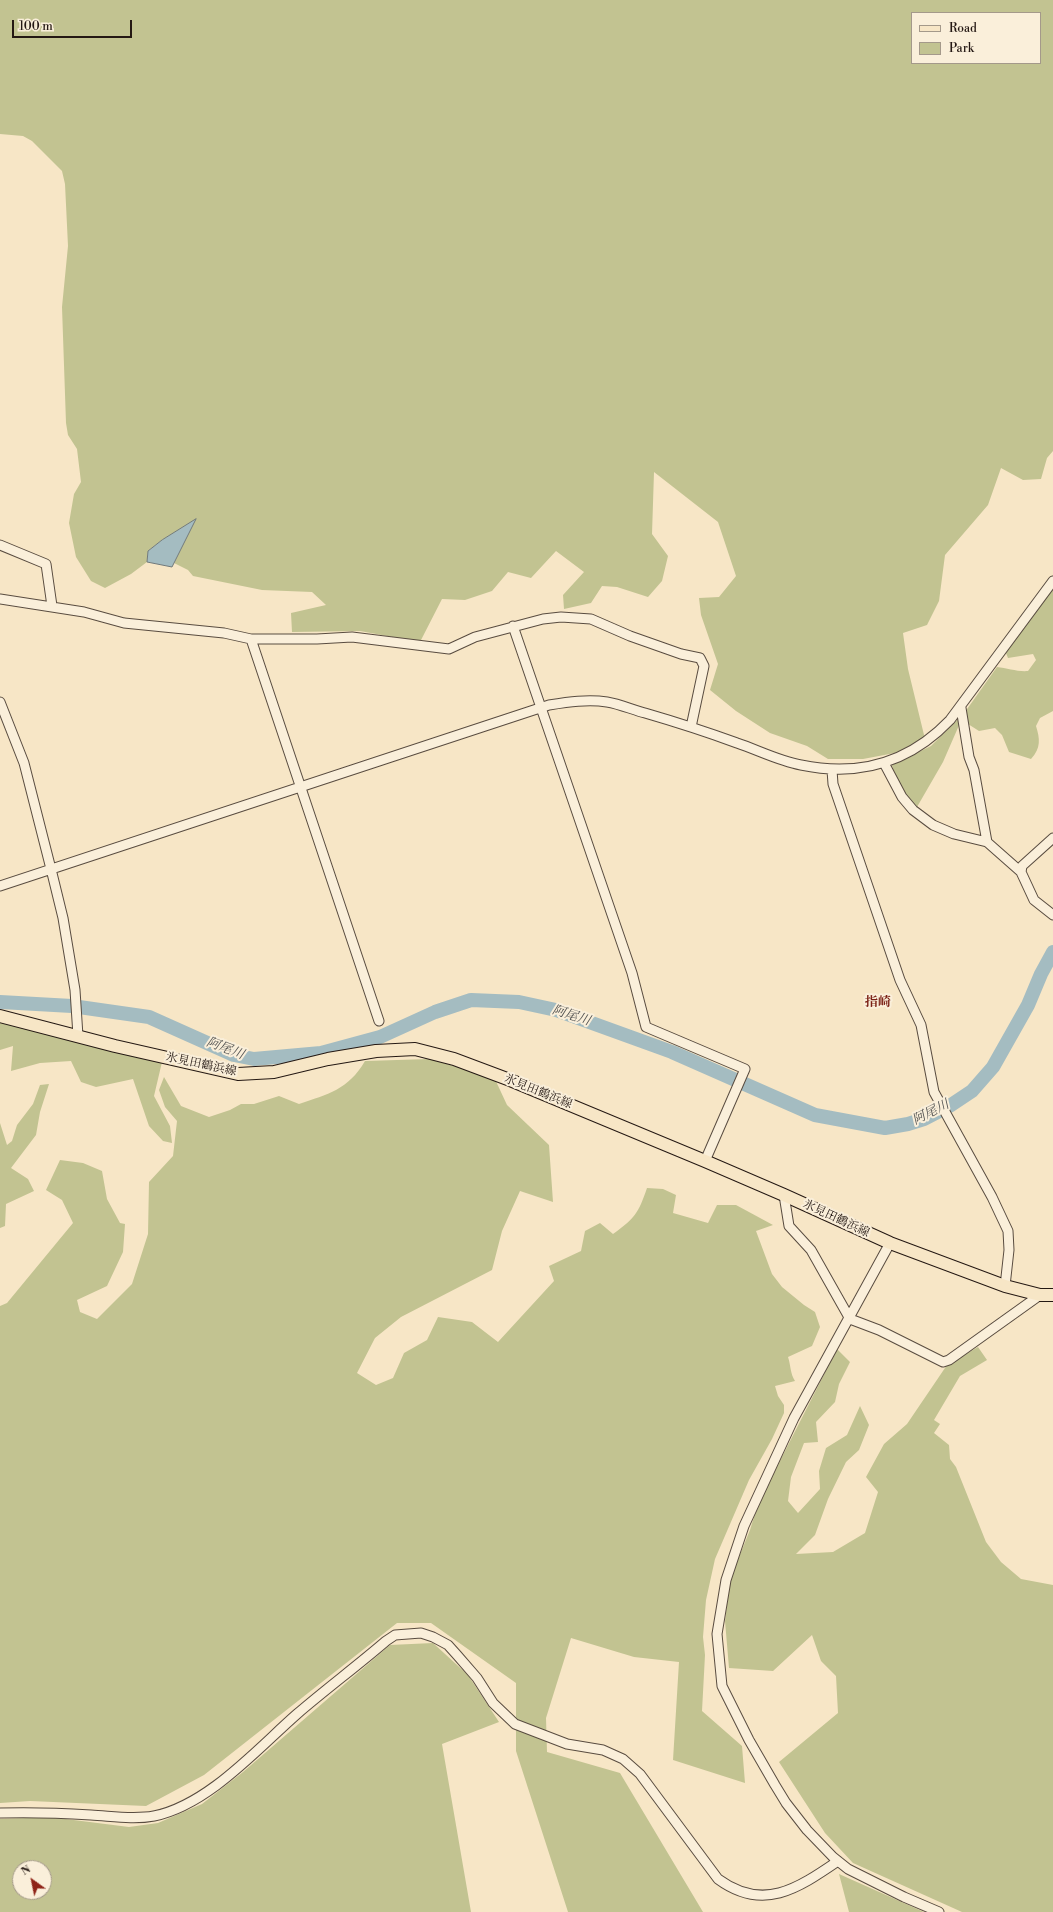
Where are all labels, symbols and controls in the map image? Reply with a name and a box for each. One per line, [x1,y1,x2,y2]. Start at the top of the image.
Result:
scale bar [14,12,134,38]
legend [911,12,1041,64]
text: 100 m [19,19,53,34]
text: Road [949,21,977,36]
text: Park [949,41,974,56]
district label: 指崎 [865,995,891,1011]
water label: 阿尾川 [550,1003,592,1029]
water label: 阿尾川 [204,1035,246,1063]
street label: 氷見田鶴浜線 [164,1050,238,1080]
street label: 氷見田鶴浜線 [502,1072,574,1112]
water label: 阿尾川 [910,1097,952,1129]
street label: 氷見田鶴浜線 [800,1197,872,1241]
north arrow [12,1860,52,1900]
text: N [19,1863,33,1879]

